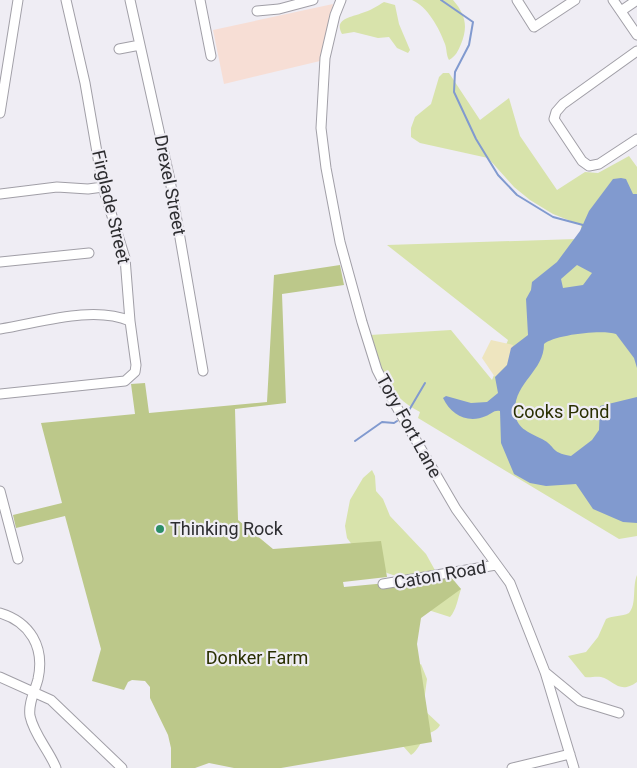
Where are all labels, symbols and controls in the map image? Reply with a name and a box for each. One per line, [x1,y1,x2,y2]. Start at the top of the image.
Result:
street label: Drexel Street [150,133,191,237]
street label: Firglade Street [88,148,135,266]
street label: Tory Fort Lane [372,370,447,481]
park label: Cooks Pond [513,401,609,422]
place label: Thinking Rock [170,518,284,539]
marker: Thinking Rock [154,523,166,535]
street label: Caton Road [392,556,488,593]
park label: Donker Farm [206,647,308,668]

